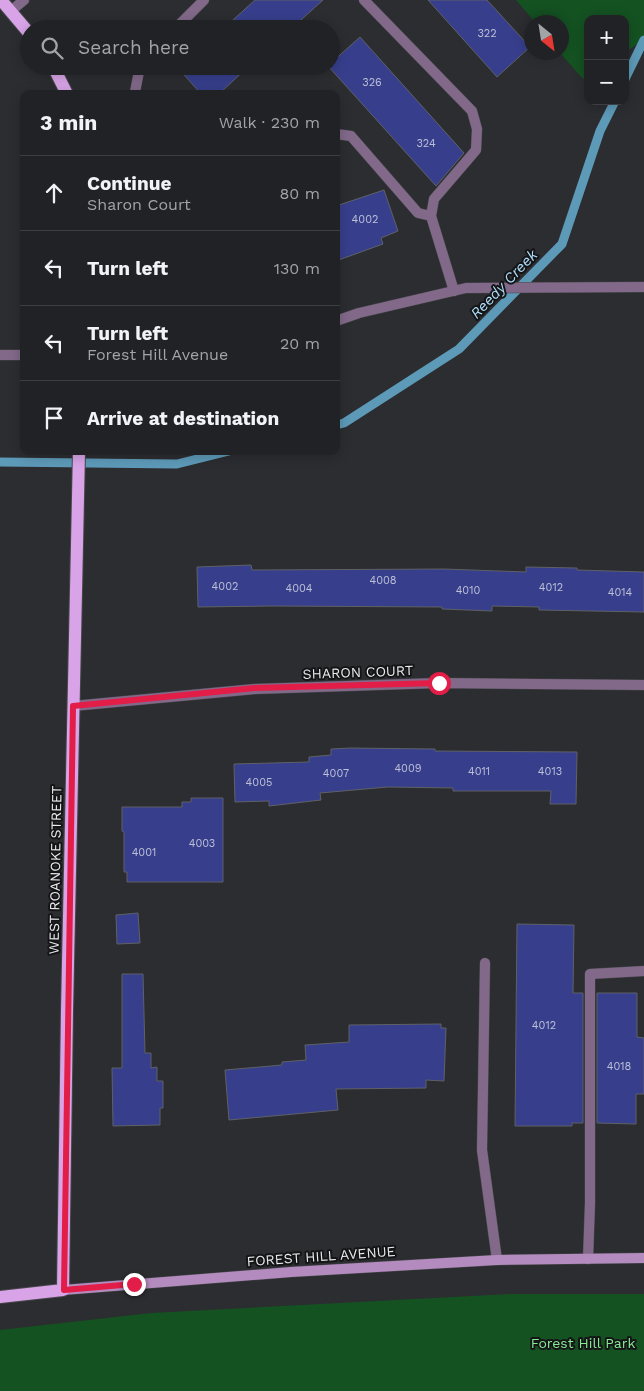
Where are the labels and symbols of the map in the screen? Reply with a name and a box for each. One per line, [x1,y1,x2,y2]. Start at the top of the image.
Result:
north arrow [524,15,569,60]
house number: 322 [477,27,497,40]
house number: 326 [362,76,382,89]
house number: 324 [416,137,436,150]
house number: 4002 [352,213,378,226]
water label: Reedy Creek [467,245,542,322]
house number: 4008 [369,574,397,587]
house number: 4002 [212,580,238,593]
house number: 4012 [539,581,563,594]
house number: 4004 [285,582,313,595]
house number: 4010 [456,584,481,597]
house number: 4014 [608,586,633,599]
street label: SHARON COURT [302,662,414,682]
route start [428,672,451,695]
house number: 4009 [394,762,422,775]
house number: 4011 [468,765,490,778]
house number: 4013 [538,765,562,778]
house number: 4007 [323,767,349,780]
house number: 4005 [246,776,272,789]
street label: WEST ROANOKE STREET [46,785,64,954]
house number: 4003 [189,837,215,850]
house number: 4001 [132,846,156,859]
house number: 4012 [532,1019,556,1032]
house number: 4018 [607,1060,632,1073]
street label: FOREST HILL AVENUE [246,1243,396,1269]
route end [123,1273,146,1296]
park label: Forest Hill Park [531,1335,635,1351]

